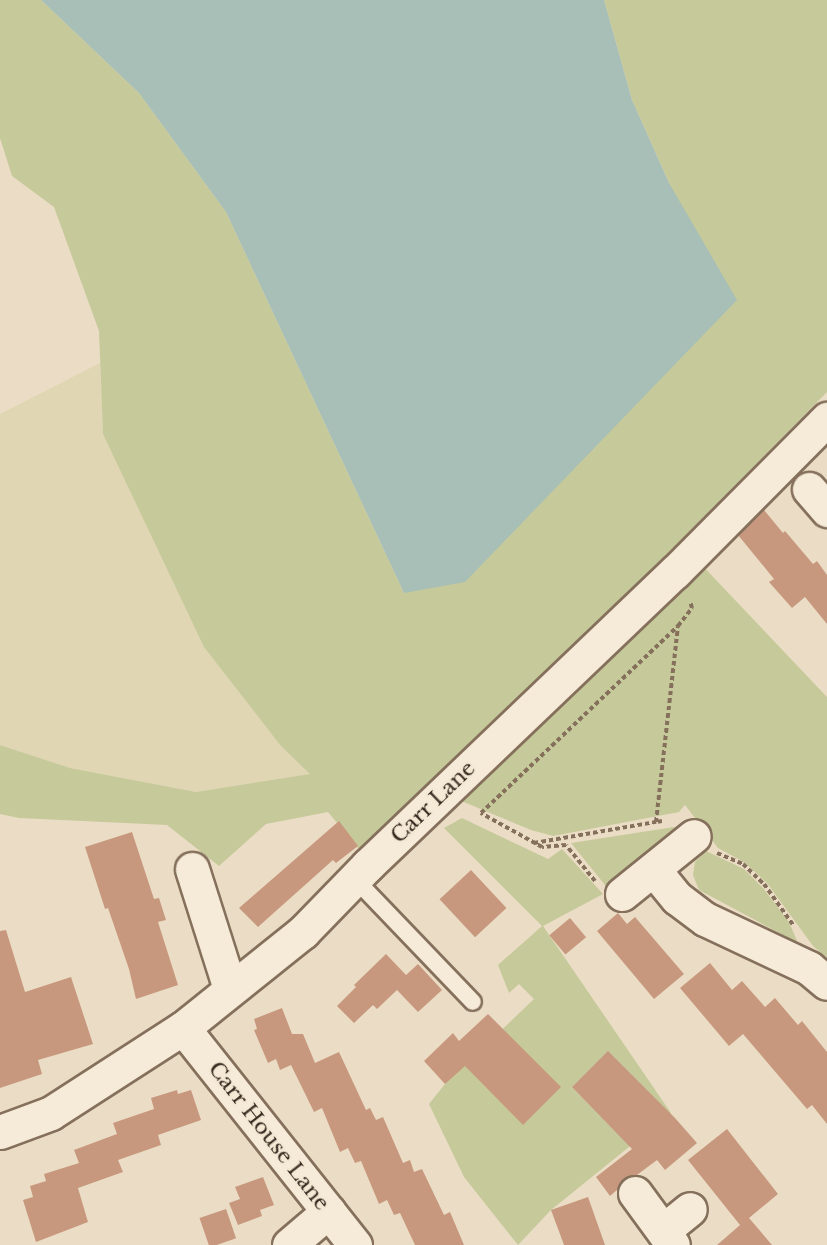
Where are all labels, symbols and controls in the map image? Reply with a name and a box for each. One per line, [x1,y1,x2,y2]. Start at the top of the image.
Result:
street label: Carr Lane [385,755,481,849]
street label: Carr House Lane [203,1056,335,1216]

